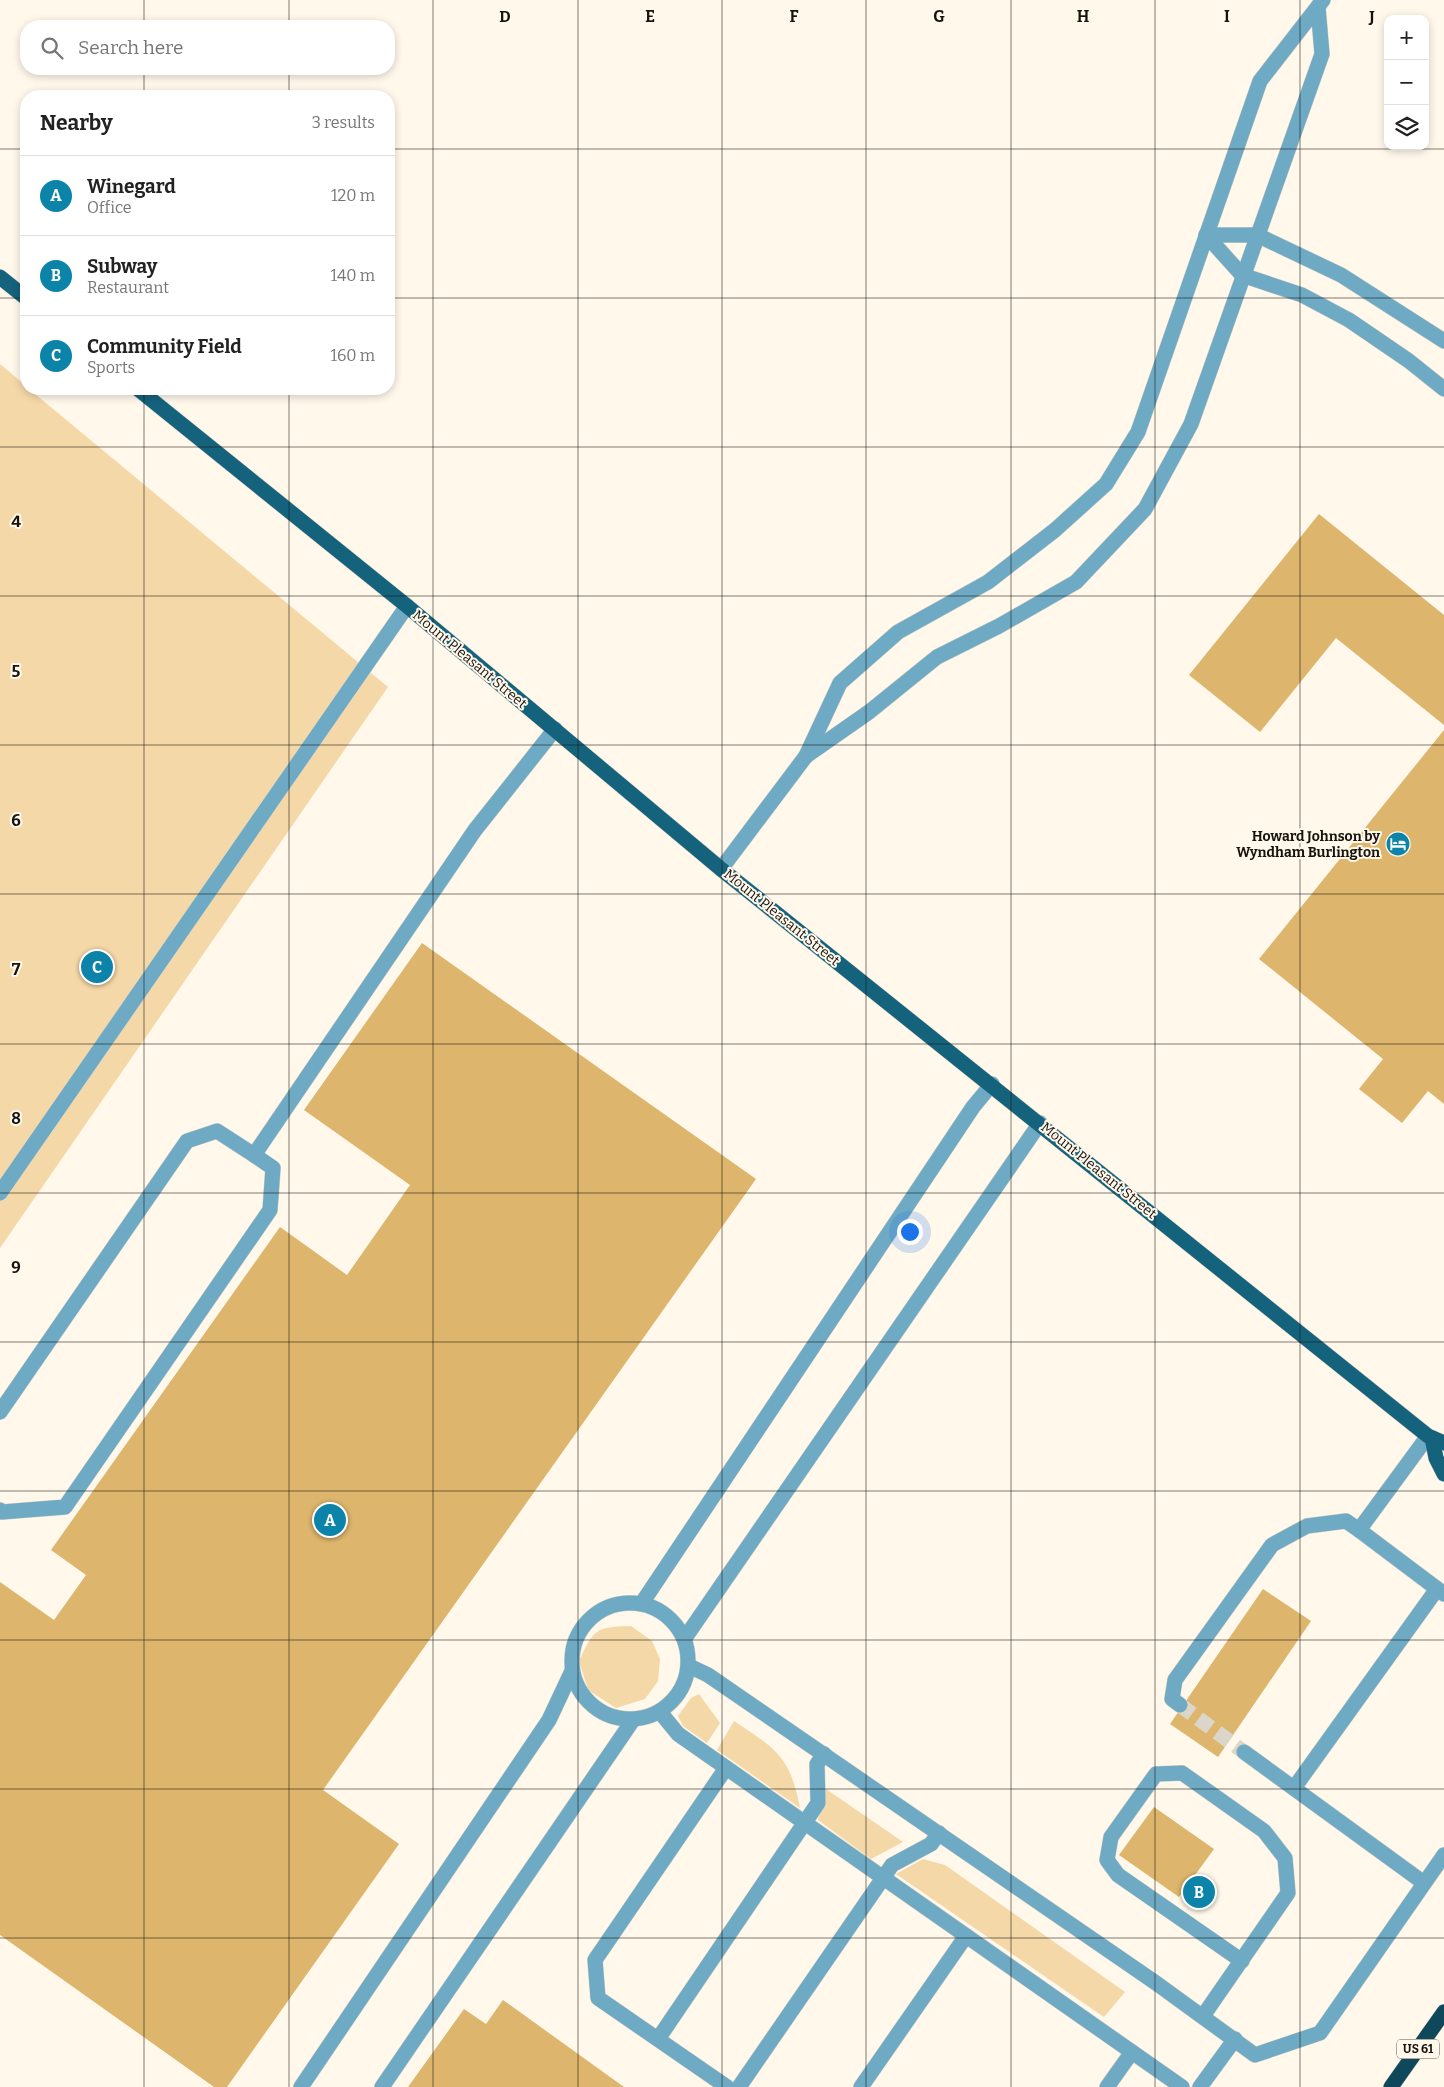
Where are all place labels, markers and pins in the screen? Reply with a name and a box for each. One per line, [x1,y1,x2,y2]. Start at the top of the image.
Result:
place label: Howard Johnson by Wyndham Burlington [1236,828,1380,861]
hotel icon: Howard Johnson by Wyndham Burlington [1385,831,1411,857]
pin: C [81,948,113,986]
pin: A [314,1501,346,1539]
pin: B [1183,1873,1215,1911]

